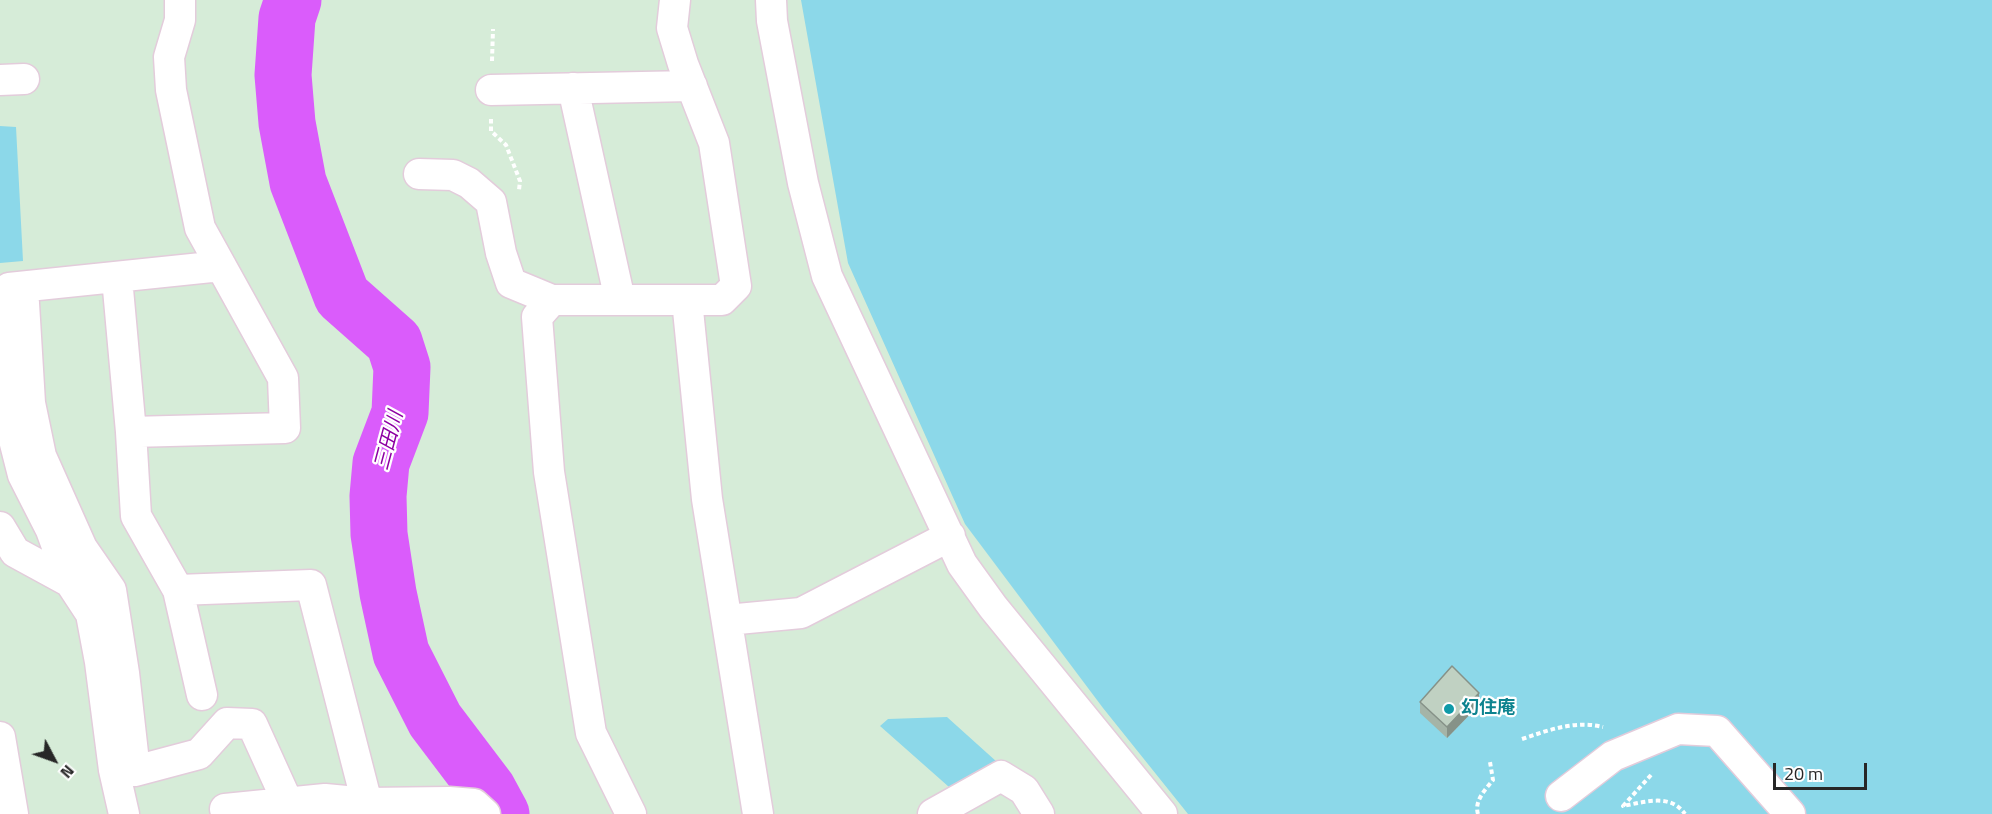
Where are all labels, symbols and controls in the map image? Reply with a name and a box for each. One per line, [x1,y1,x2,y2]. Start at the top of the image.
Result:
water label: 三田川 [371,409,409,473]
place label: 幻住庵 [1461,698,1515,720]
marker: 幻住庵 [1442,702,1456,716]
north arrow [24,730,84,790]
scale bar [1776,751,1870,789]
text: N [55,760,80,784]
text: 20 m [1784,760,1823,787]

